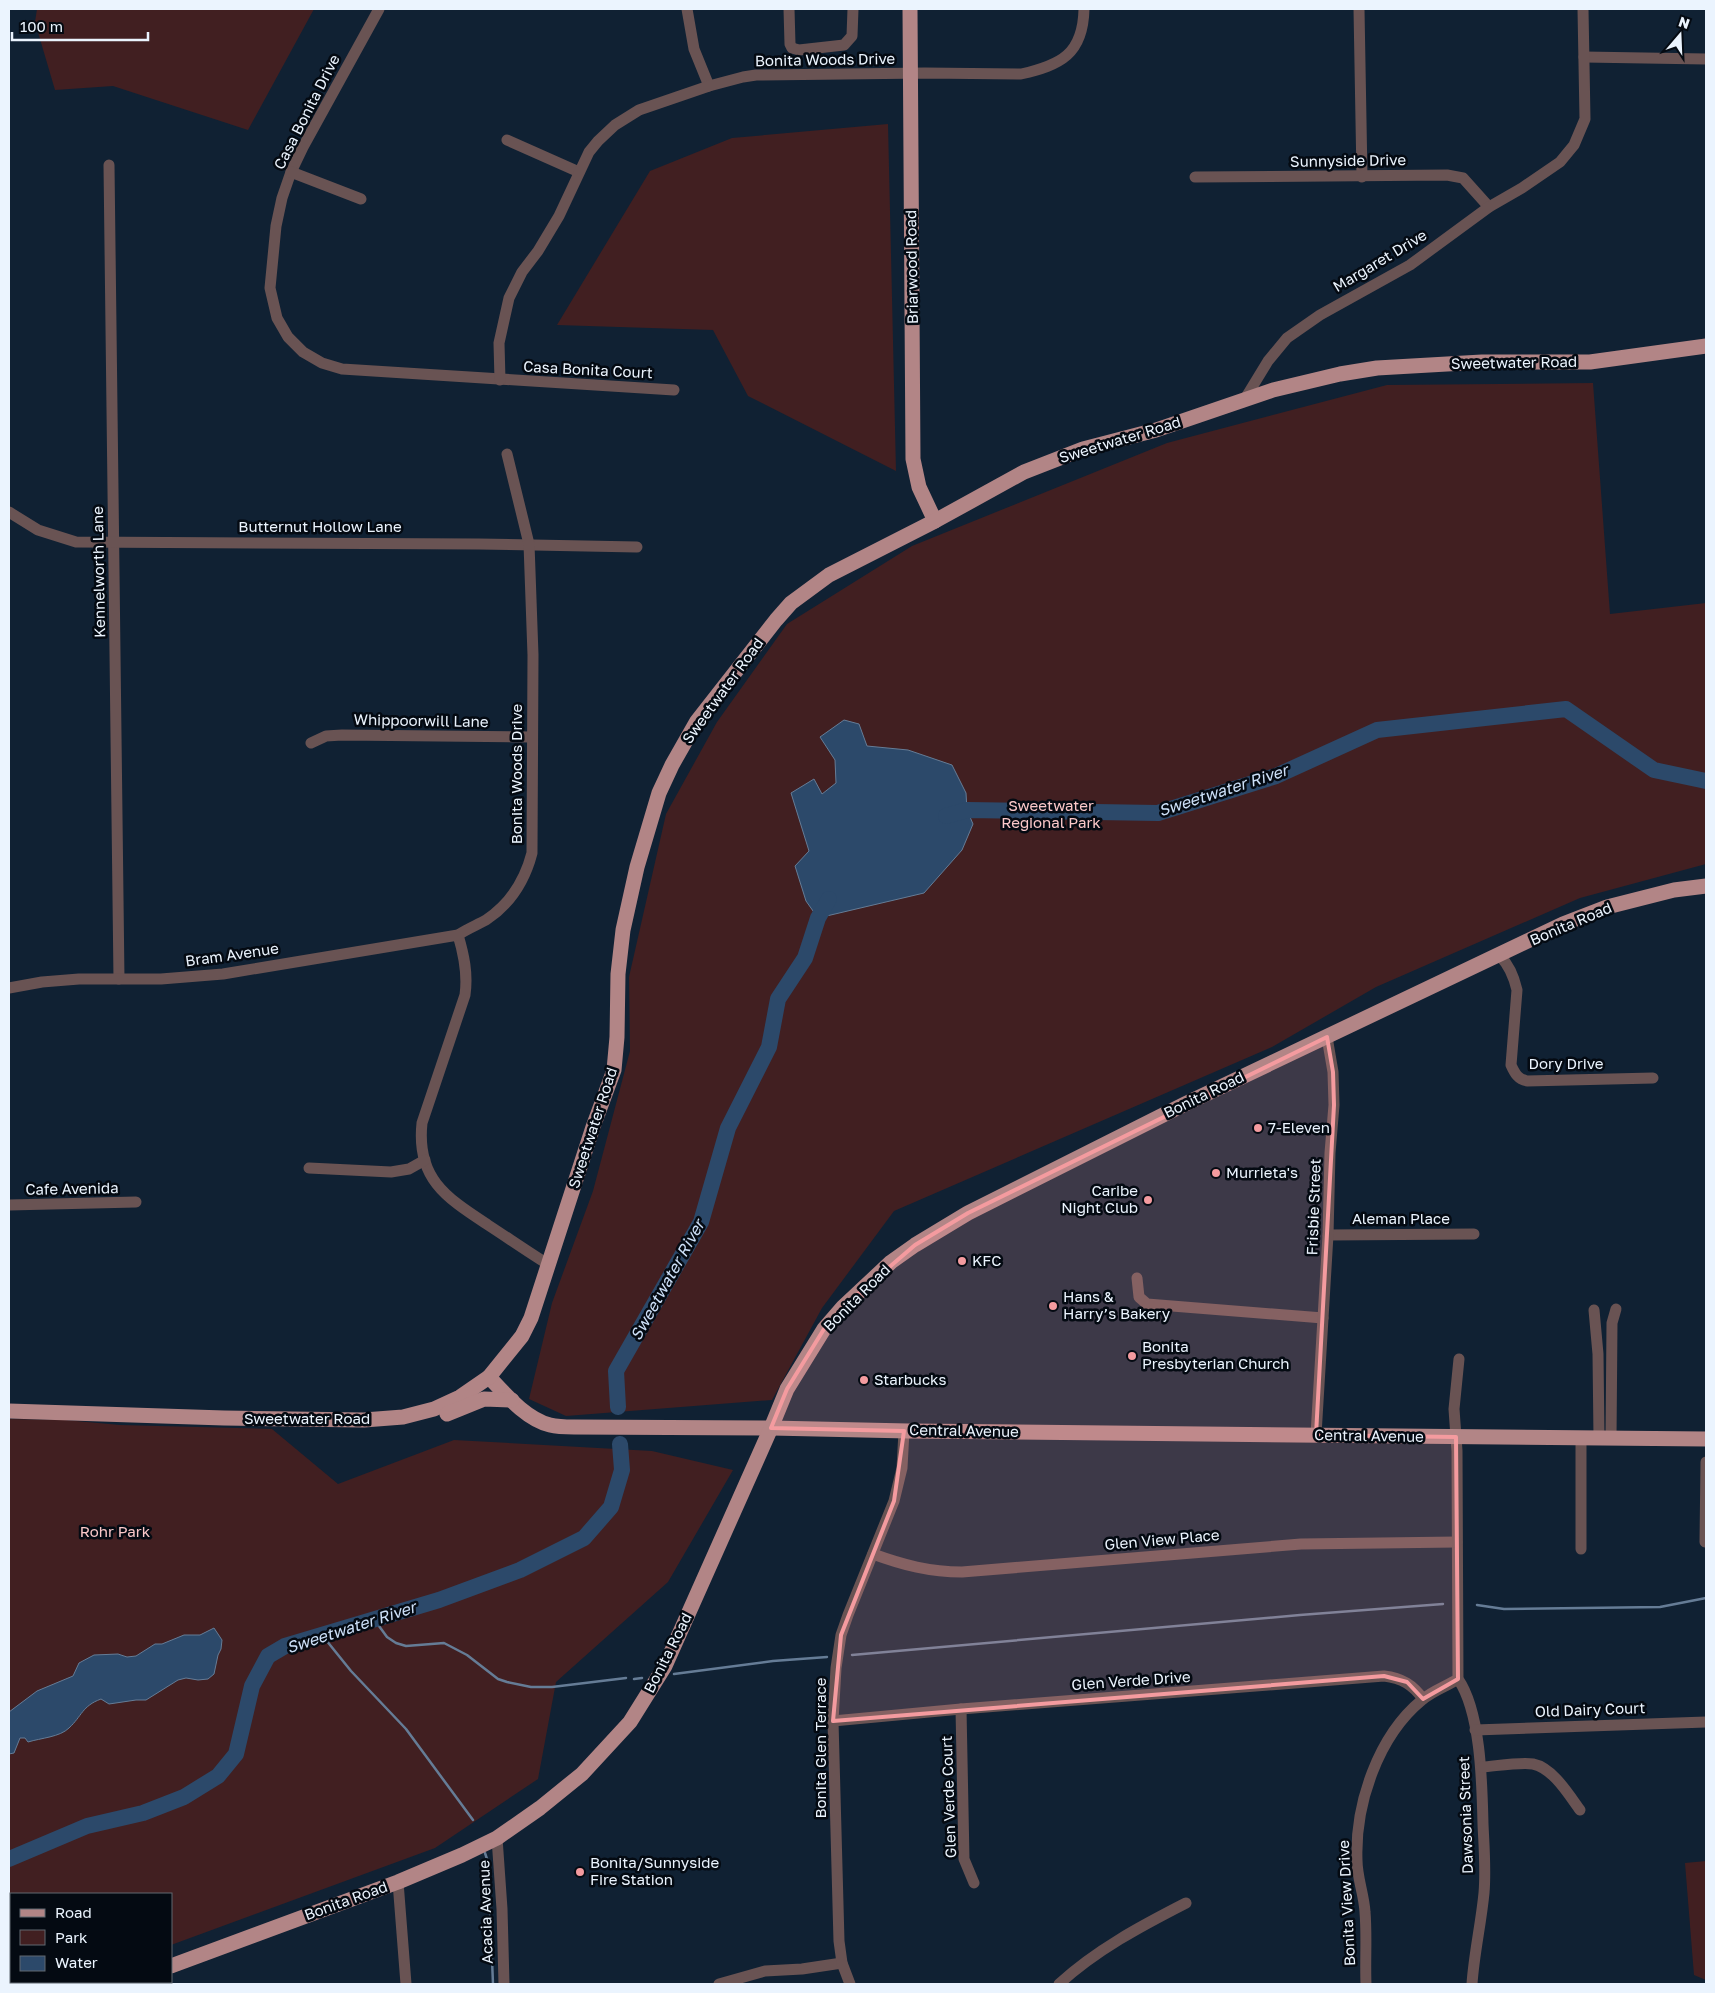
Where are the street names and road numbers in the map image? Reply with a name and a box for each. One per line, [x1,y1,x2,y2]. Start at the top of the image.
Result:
street label: Bonita Woods Drive [755,49,896,69]
street label: Casa Bonita Drive [269,51,343,172]
street label: Sunnyside Drive [1290,150,1406,170]
street label: Briarwood Road [901,210,921,324]
street label: Margaret Drive [1329,225,1430,295]
street label: Sweetwater Road [1451,352,1577,372]
street label: Casa Bonita Court [523,357,653,381]
street label: Sweetwater Road [1057,412,1183,466]
street label: Kennelworth Lane [88,506,108,638]
street label: Butternut Hollow Lane [238,517,402,535]
street label: Sweetwater Road [678,634,767,747]
street label: Bonita Woods Drive [507,703,525,844]
street label: Whippoorwill Lane [353,710,489,730]
street label: Bonita Road [1527,898,1614,948]
street label: Bram Avenue [184,939,280,969]
street label: Dory Drive [1528,1054,1604,1072]
street label: Sweetwater Road [564,1065,620,1191]
street label: Bonita Road [1160,1067,1247,1121]
street label: Frisbie Street [1302,1158,1324,1256]
street label: Cafe Avenida [25,1178,119,1198]
street label: Aleman Place [1352,1209,1450,1227]
street label: Bonita Road [819,1260,894,1335]
street label: Sweetwater Road [244,1409,370,1427]
street label: Central Avenue [909,1420,1019,1440]
street label: Central Avenue [1314,1425,1424,1445]
street label: Glen View Place [1104,1525,1220,1553]
street label: Bonita Road [639,1610,695,1696]
street label: Glen Verde Drive [1071,1667,1191,1693]
street label: Bonita Glen Terrace [811,1677,829,1818]
street label: Old Dairy Court [1534,1698,1646,1720]
street label: Glen Verde Court [937,1735,959,1859]
street label: Dawsonia Street [1454,1756,1476,1874]
street label: Bonita View Drive [1334,1839,1358,1967]
street label: Acacia Avenue [474,1859,496,1964]
street label: Bonita Road [302,1877,390,1923]

